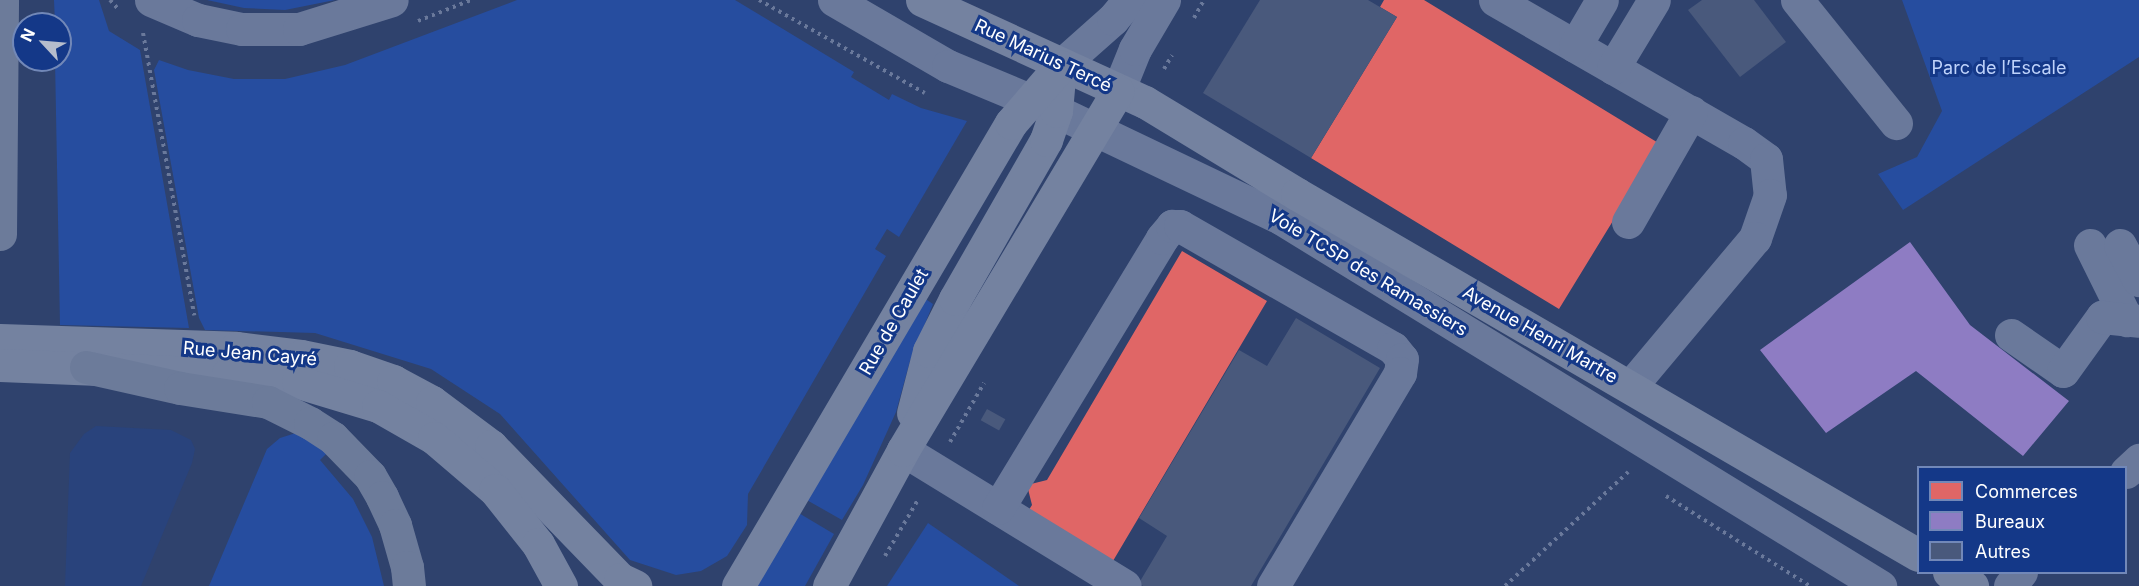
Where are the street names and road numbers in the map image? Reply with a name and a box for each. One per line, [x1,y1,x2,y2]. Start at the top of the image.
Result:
street label: Rue Marius Tercé [971,15,1115,97]
street label: Voie TCSP des Ramassiers [1265,205,1471,341]
street label: Rue de Caulet [855,265,933,379]
street label: Avenue Henri Martre [1459,282,1621,388]
street label: Rue Jean Cayré [182,337,318,371]

